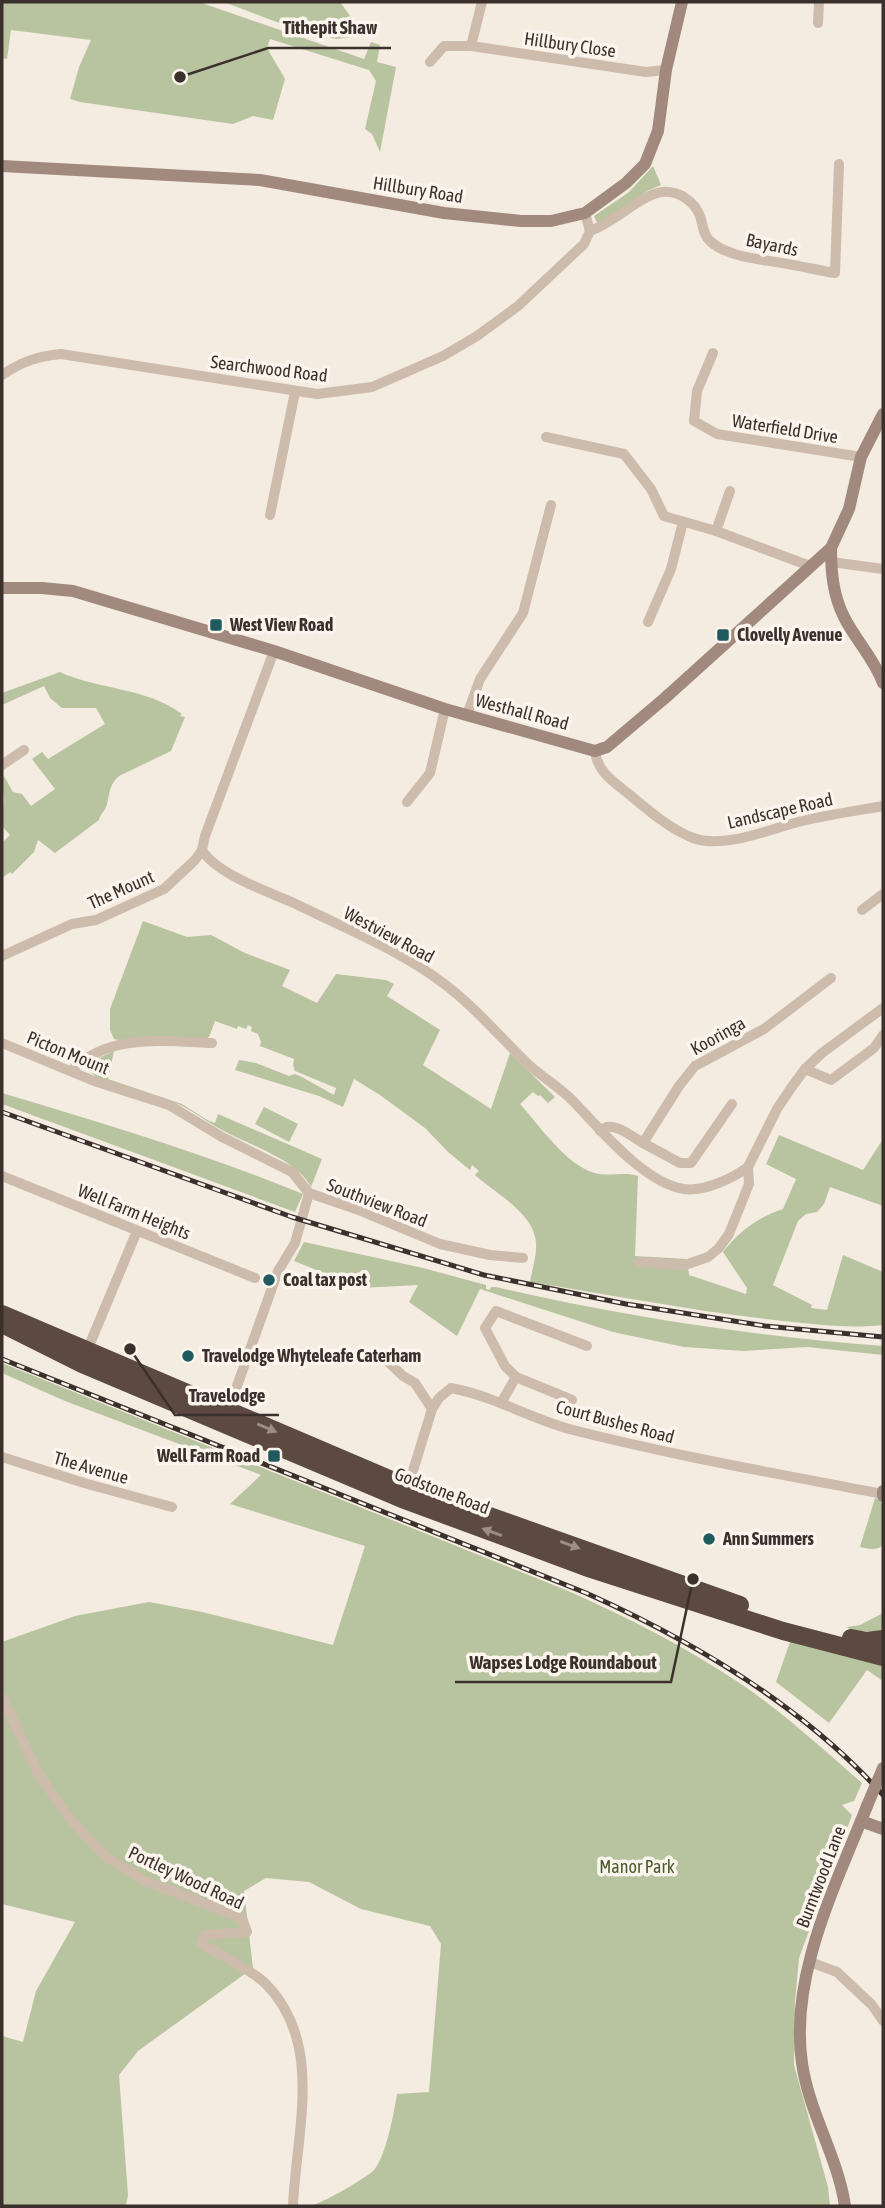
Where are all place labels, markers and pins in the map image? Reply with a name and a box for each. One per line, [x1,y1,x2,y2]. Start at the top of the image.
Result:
callout: Tithepit Shaw [268,8,391,48]
place label: West View Road [229,614,333,635]
marker: West View Road [208,617,224,633]
place label: Clovelly Avenue [737,624,842,645]
marker: Clovelly Avenue [715,627,731,643]
place label: Coal tax post [283,1269,368,1290]
marker: Coal tax post [261,1272,277,1288]
place label: Travelodge Whyteleafe Caterham [202,1345,421,1366]
marker: Travelodge Whyteleafe Caterham [180,1348,196,1364]
callout: Travelodge [175,1375,279,1415]
place label: Well Farm Road [156,1445,260,1466]
marker: Well Farm Road [266,1448,282,1464]
place label: Ann Summers [722,1528,814,1549]
marker: Ann Summers [701,1531,717,1547]
callout: Wapses Lodge Roundabout [455,1642,671,1682]

